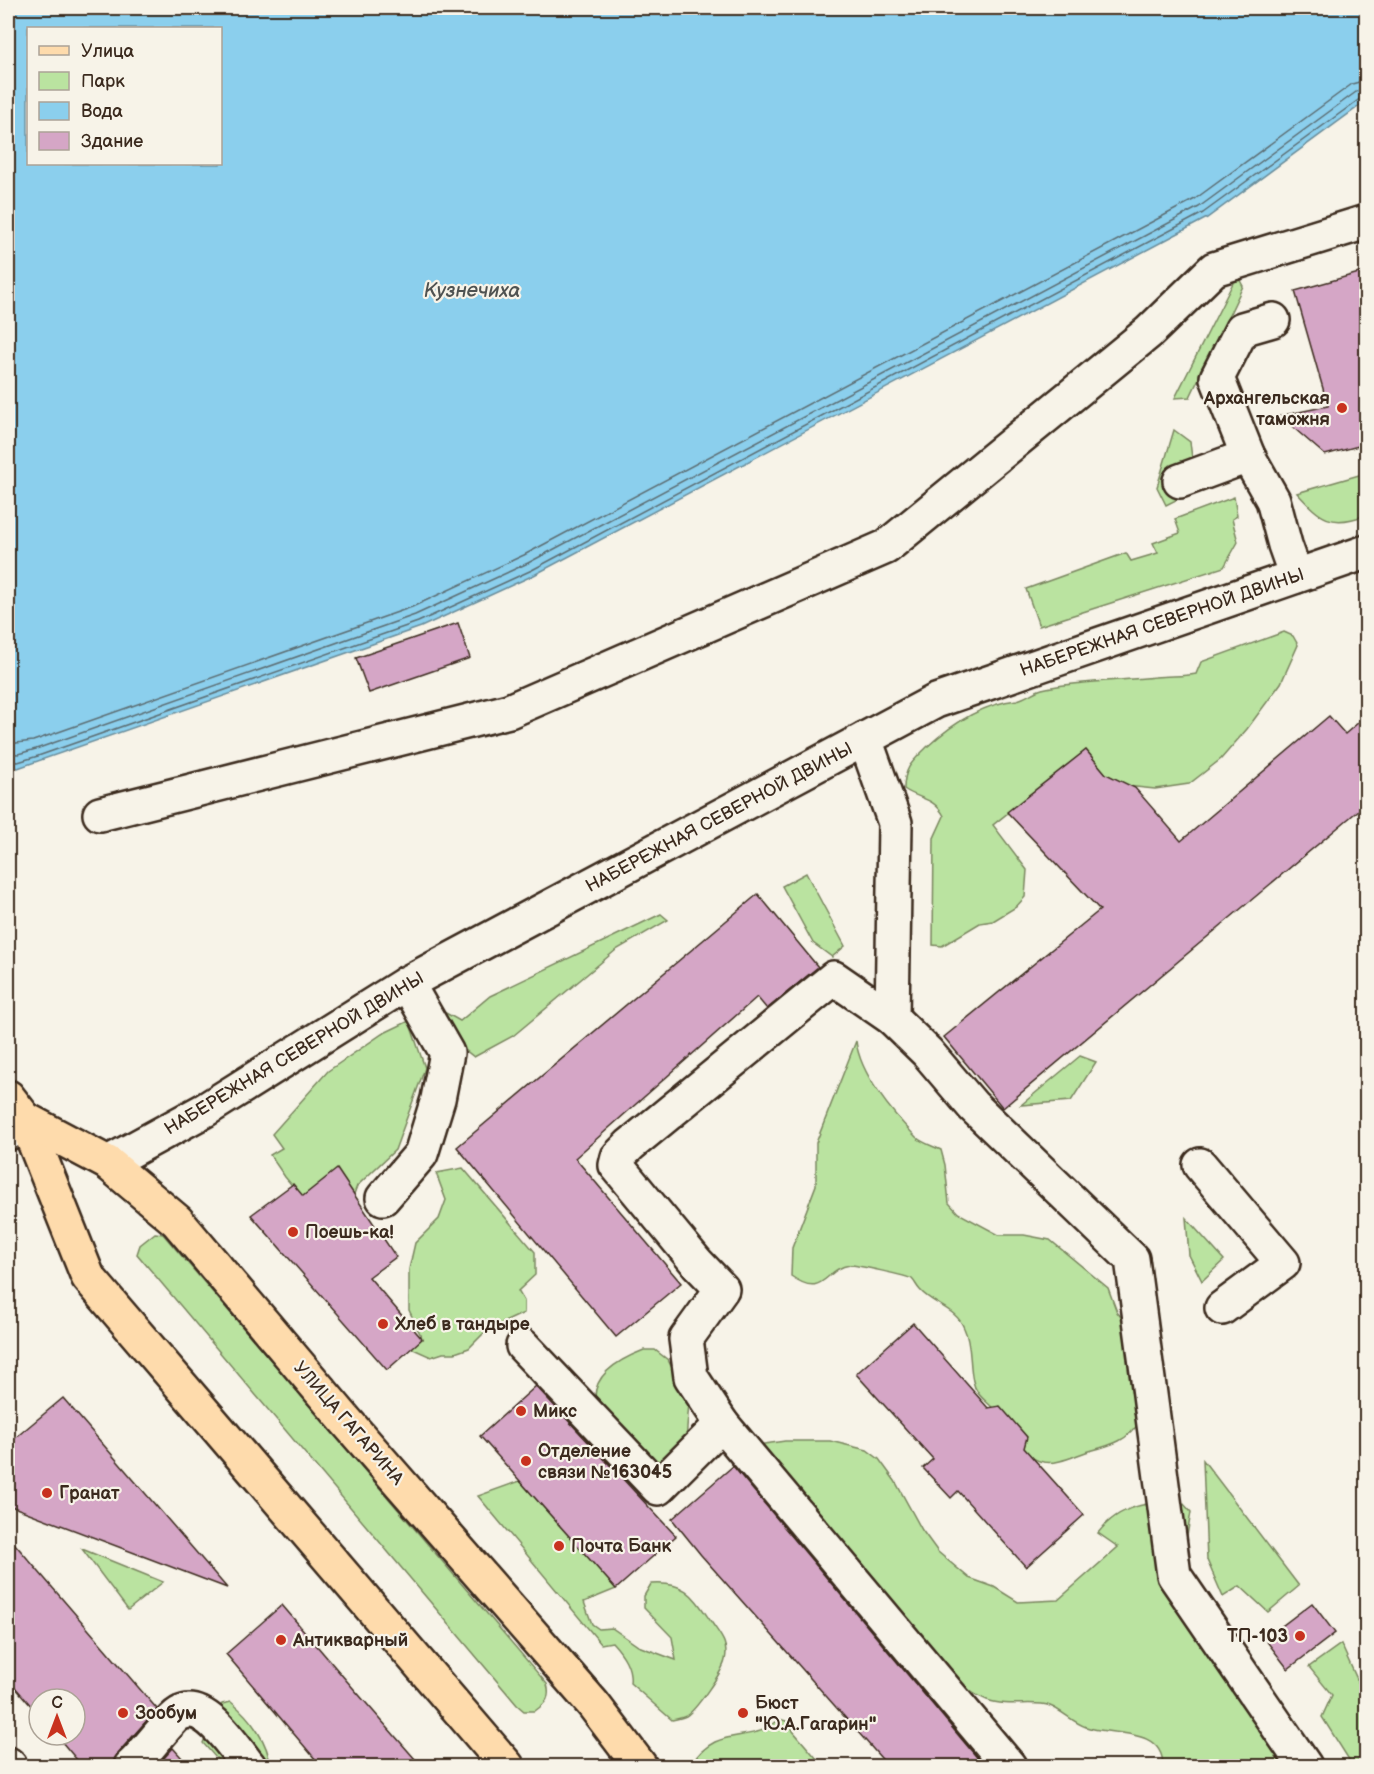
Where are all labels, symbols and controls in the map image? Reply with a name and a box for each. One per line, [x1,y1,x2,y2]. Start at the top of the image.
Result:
legend [27,27,222,165]
text: Улица [81,41,135,62]
text: Парк [81,71,125,92]
text: Вода [81,101,123,122]
text: Здание [81,131,143,152]
water label: Кузнечиха [424,279,520,303]
place label: Архангельская таможня [1203,388,1330,430]
marker: Архангельская таможня [1335,401,1349,415]
street label: НАБЕРЕЖНАЯ СЕВЕРНОЙ ДВИНЫ [1017,564,1307,681]
street label: НАБЕРЕЖНАЯ СЕВЕРНОЙ ДВИНЫ [582,738,856,897]
street label: НАБЕРЕЖНАЯ СЕВЕРНОЙ ДВИНЫ [161,967,428,1139]
place label: Поешь-ка! [305,1222,394,1243]
marker: Поешь-ка! [286,1225,300,1239]
place label: Хлеб в тандыре [394,1314,530,1335]
marker: Хлеб в тандыре [376,1317,390,1331]
street label: УЛИЦА ГАГАРИНА [289,1357,408,1489]
place label: Микс [533,1401,577,1422]
marker: Микс [514,1404,528,1418]
place label: Отделение связи №163045 [538,1441,672,1483]
marker: Отделение связи №163045 [519,1454,533,1468]
place label: Гранат [59,1483,120,1504]
marker: Гранат [40,1486,54,1500]
place label: Почта Банк [571,1536,671,1557]
marker: Почта Банк [552,1539,566,1553]
place label: ТП-103 [1227,1626,1288,1647]
marker: ТП-103 [1293,1629,1307,1643]
place label: Антикварный [292,1630,408,1651]
marker: Антикварный [274,1633,288,1647]
north arrow [27,1687,87,1747]
place label: Бюст "Ю.А.Гагарин" [755,1693,877,1735]
text: С [51,1694,63,1713]
place label: Зообум [135,1703,197,1724]
marker: Зообум [116,1706,130,1720]
marker: Бюст "Ю.А.Гагарин" [736,1706,750,1720]

